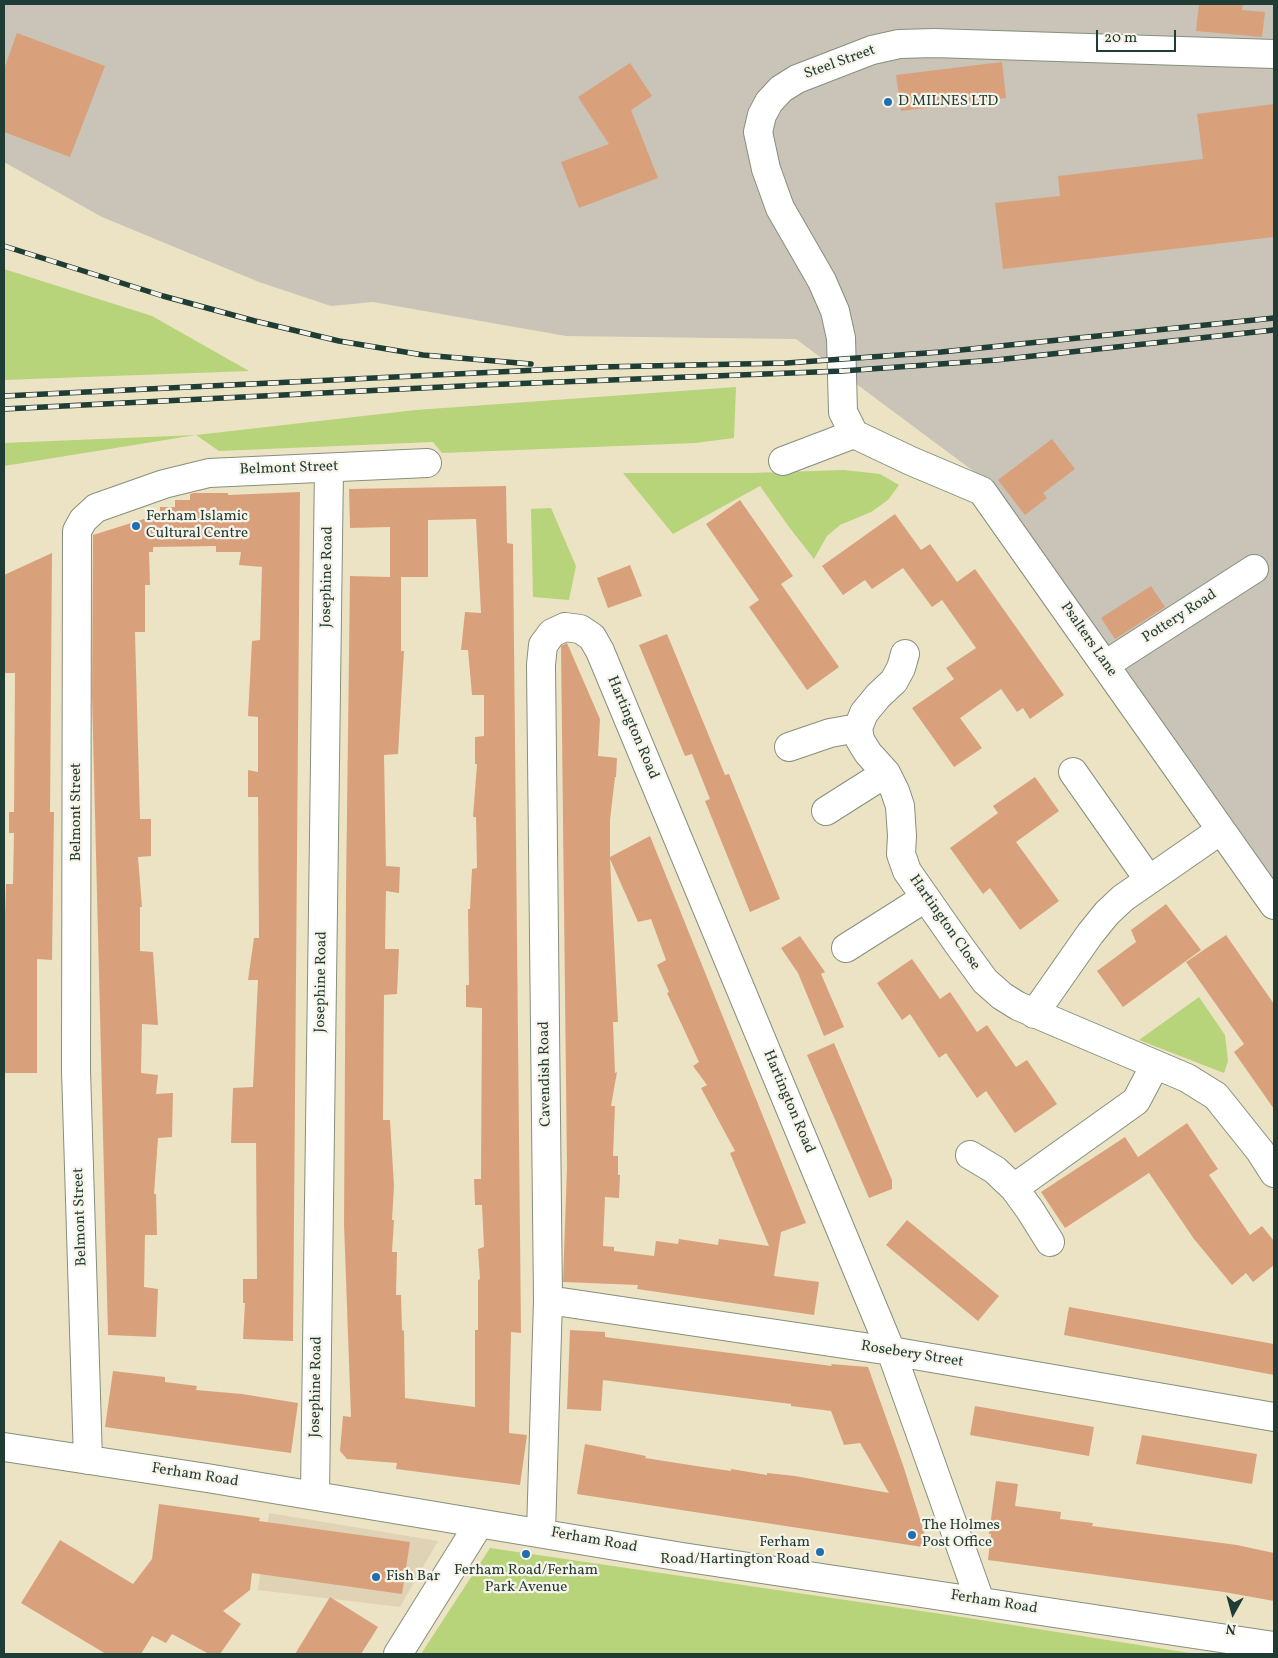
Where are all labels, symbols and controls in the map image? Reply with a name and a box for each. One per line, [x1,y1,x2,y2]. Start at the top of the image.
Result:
scale bar [1098,20,1178,52]
text: 20 m [1104,28,1137,49]
street label: Steel Street [802,42,878,84]
place label: D MILNES LTD [898,93,998,111]
marker: D MILNES LTD [882,96,894,108]
street label: Belmont Street [239,458,339,480]
place label: Ferham Islamic Cultural Centre [146,508,248,543]
marker: Ferham Islamic Cultural Centre [130,520,142,532]
street label: Josephine Road [318,526,338,628]
street label: Pottery Road [1139,586,1221,648]
street label: Psalters Lane [1056,599,1120,681]
street label: Hartington Road [602,674,662,782]
street label: Belmont Street [68,763,86,861]
street label: Hartington Close [904,872,984,974]
street label: Josephine Road [312,931,332,1033]
street label: Cavendish Road [536,1021,556,1127]
street label: Hartington Road [758,1048,818,1156]
street label: Belmont Street [70,1167,92,1267]
street label: Josephine Road [307,1336,327,1438]
street label: Rosebery Street [859,1338,965,1372]
street label: Ferham Road [150,1460,240,1492]
place label: The Holmes Post Office [922,1517,1000,1552]
street label: Ferham Road [549,1525,639,1557]
marker: The Holmes Post Office [906,1529,918,1541]
place label: Ferham Road/Hartington Road [660,1534,810,1569]
marker: Ferham Road/Hartington Road [814,1546,826,1558]
marker: Ferham Road/Ferham Park Avenue [520,1548,532,1560]
place label: Ferham Road/Ferham Park Avenue [454,1562,598,1597]
place label: Fish Bar [386,1568,440,1586]
marker: Fish Bar [370,1571,382,1583]
street label: Ferham Road [949,1587,1039,1619]
north arrow [1208,1588,1258,1638]
text: N [1225,1618,1237,1638]

